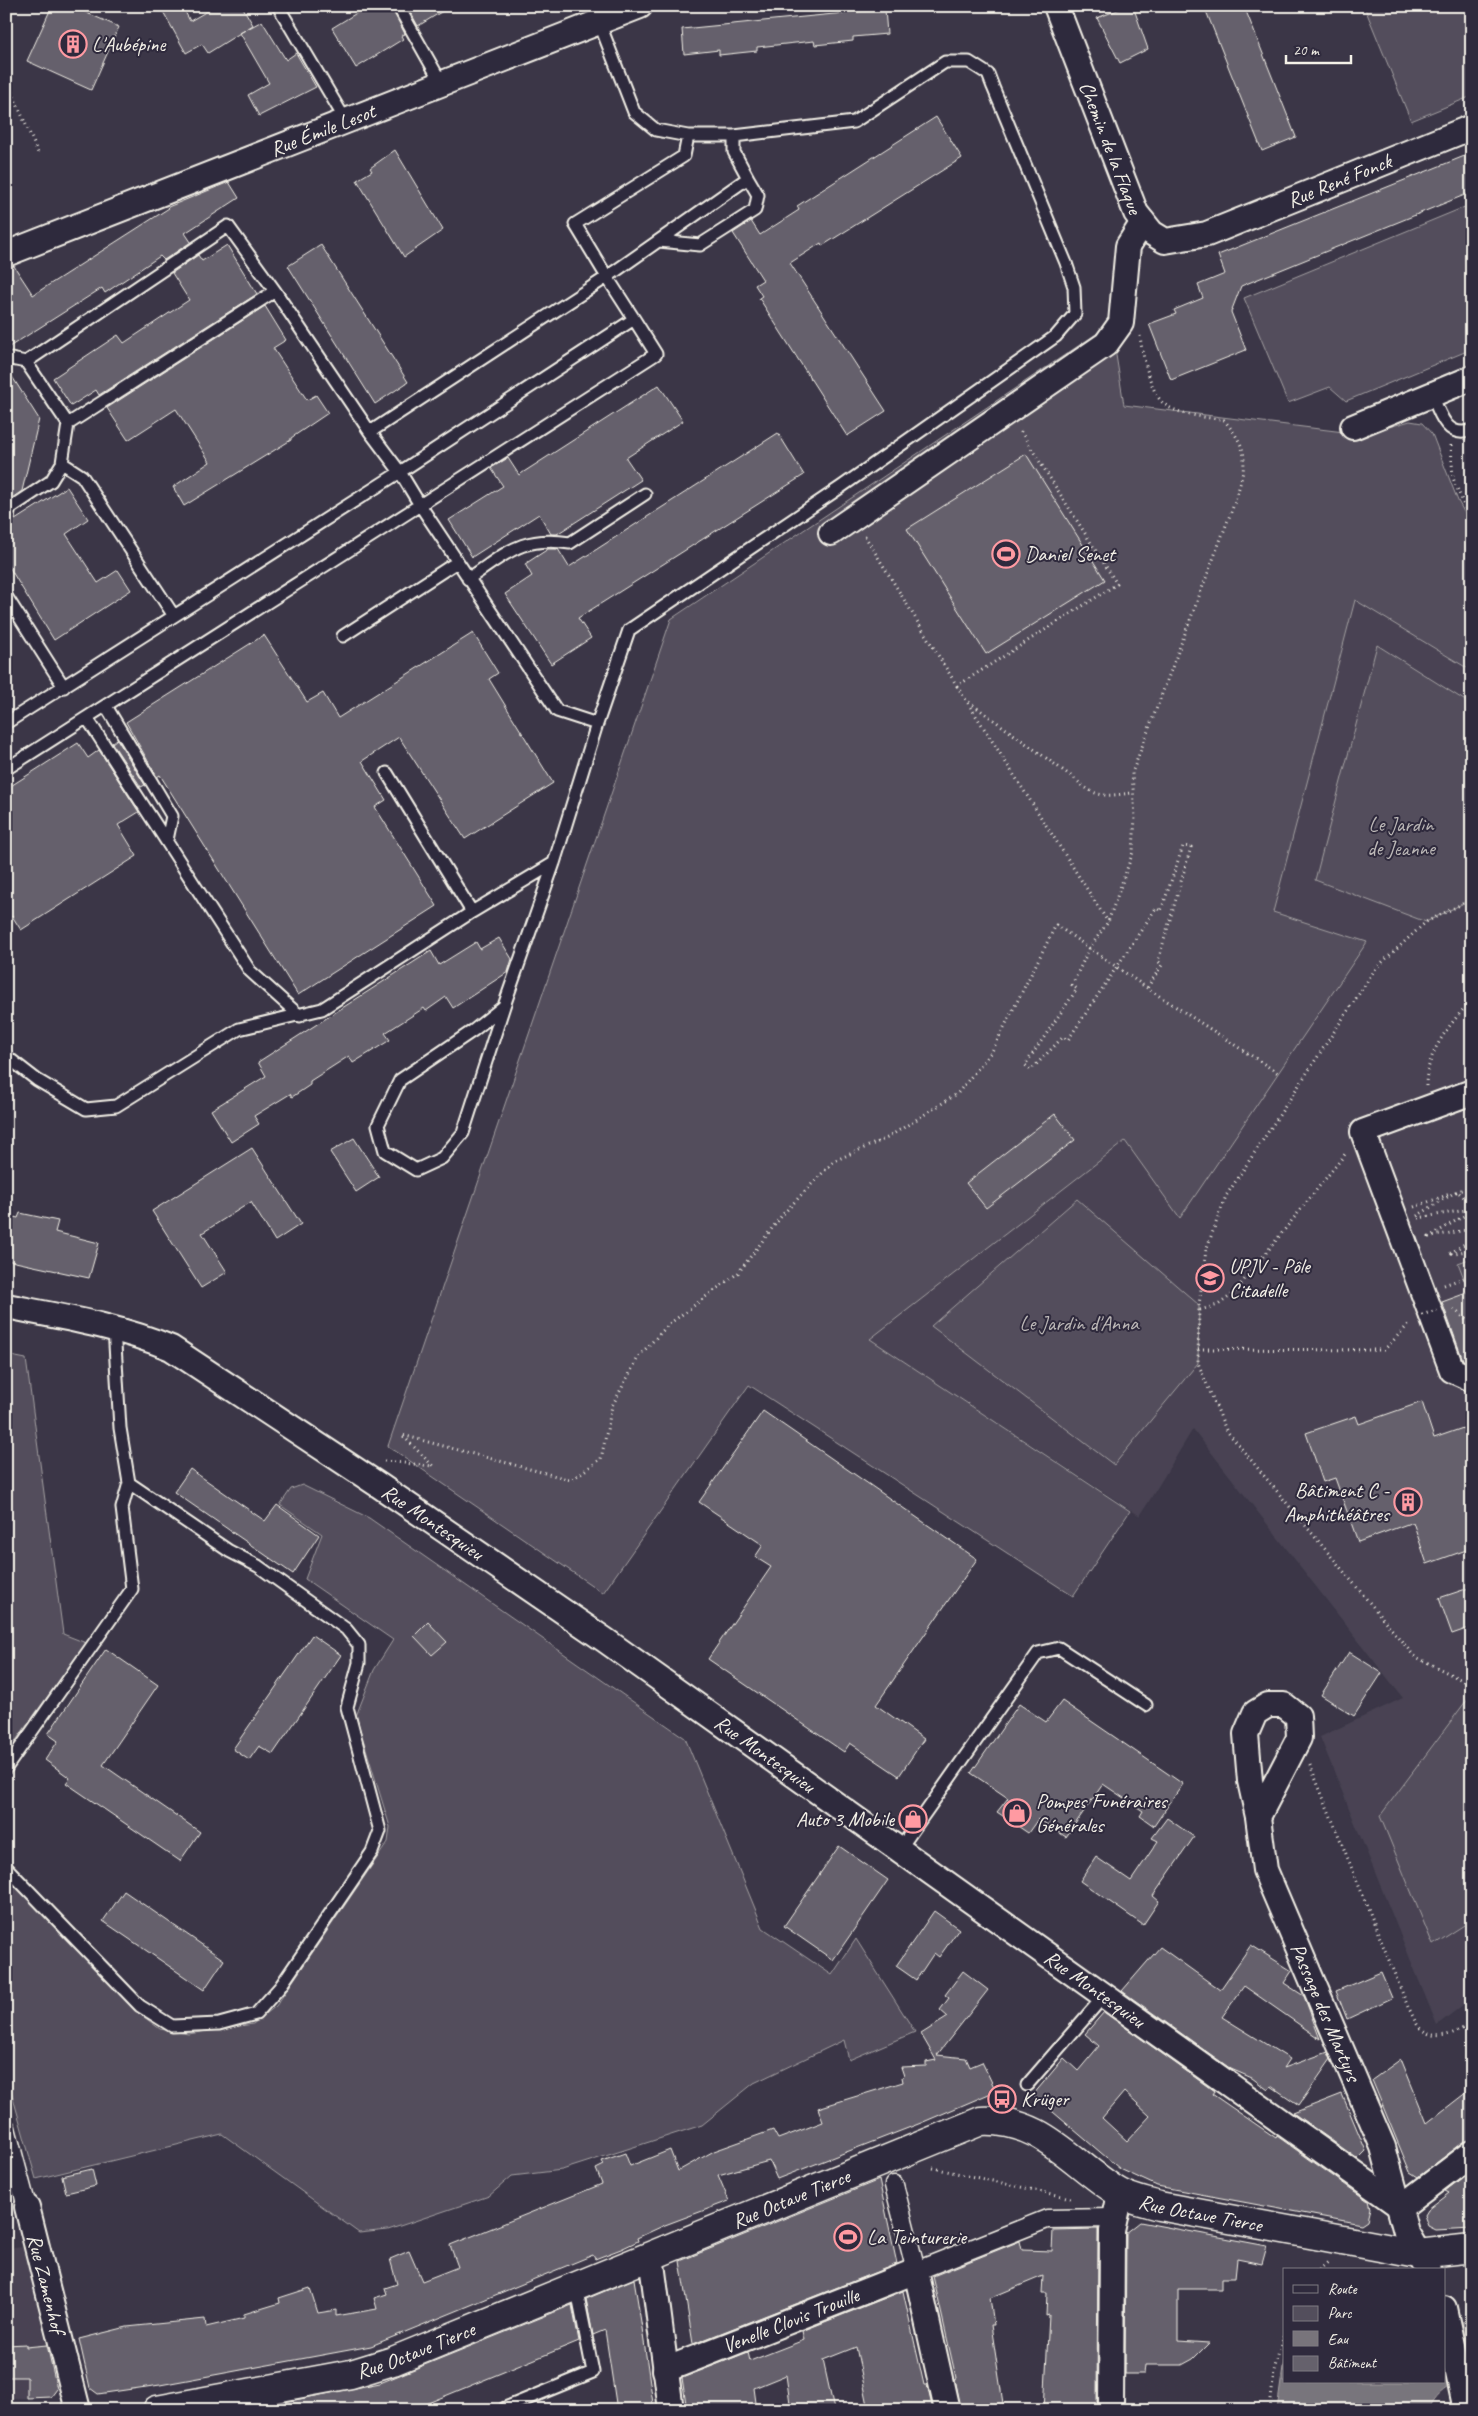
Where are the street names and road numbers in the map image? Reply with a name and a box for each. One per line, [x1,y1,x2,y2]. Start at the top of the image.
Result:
street label: Chemin de la Flaque [1073,78,1149,220]
street label: Rue Émile Lesot [266,97,381,162]
street label: Rue René Fonck [1283,147,1396,213]
street label: Rue Montesquieu [377,1478,490,1567]
street label: Rue Montesquieu [709,1709,821,1799]
street label: Passage des Martyrs [1285,1939,1367,2087]
street label: Rue Montesquieu [1039,1944,1151,2034]
street label: Rue Octave Tierce [728,2162,856,2234]
street label: Rue Octave Tierce [1136,2188,1266,2238]
street label: Rue Zamenhof [21,2231,72,2341]
street label: Venelle Clovis Trouille [719,2281,864,2359]
street label: Rue Octave Tierce [353,2315,481,2385]

